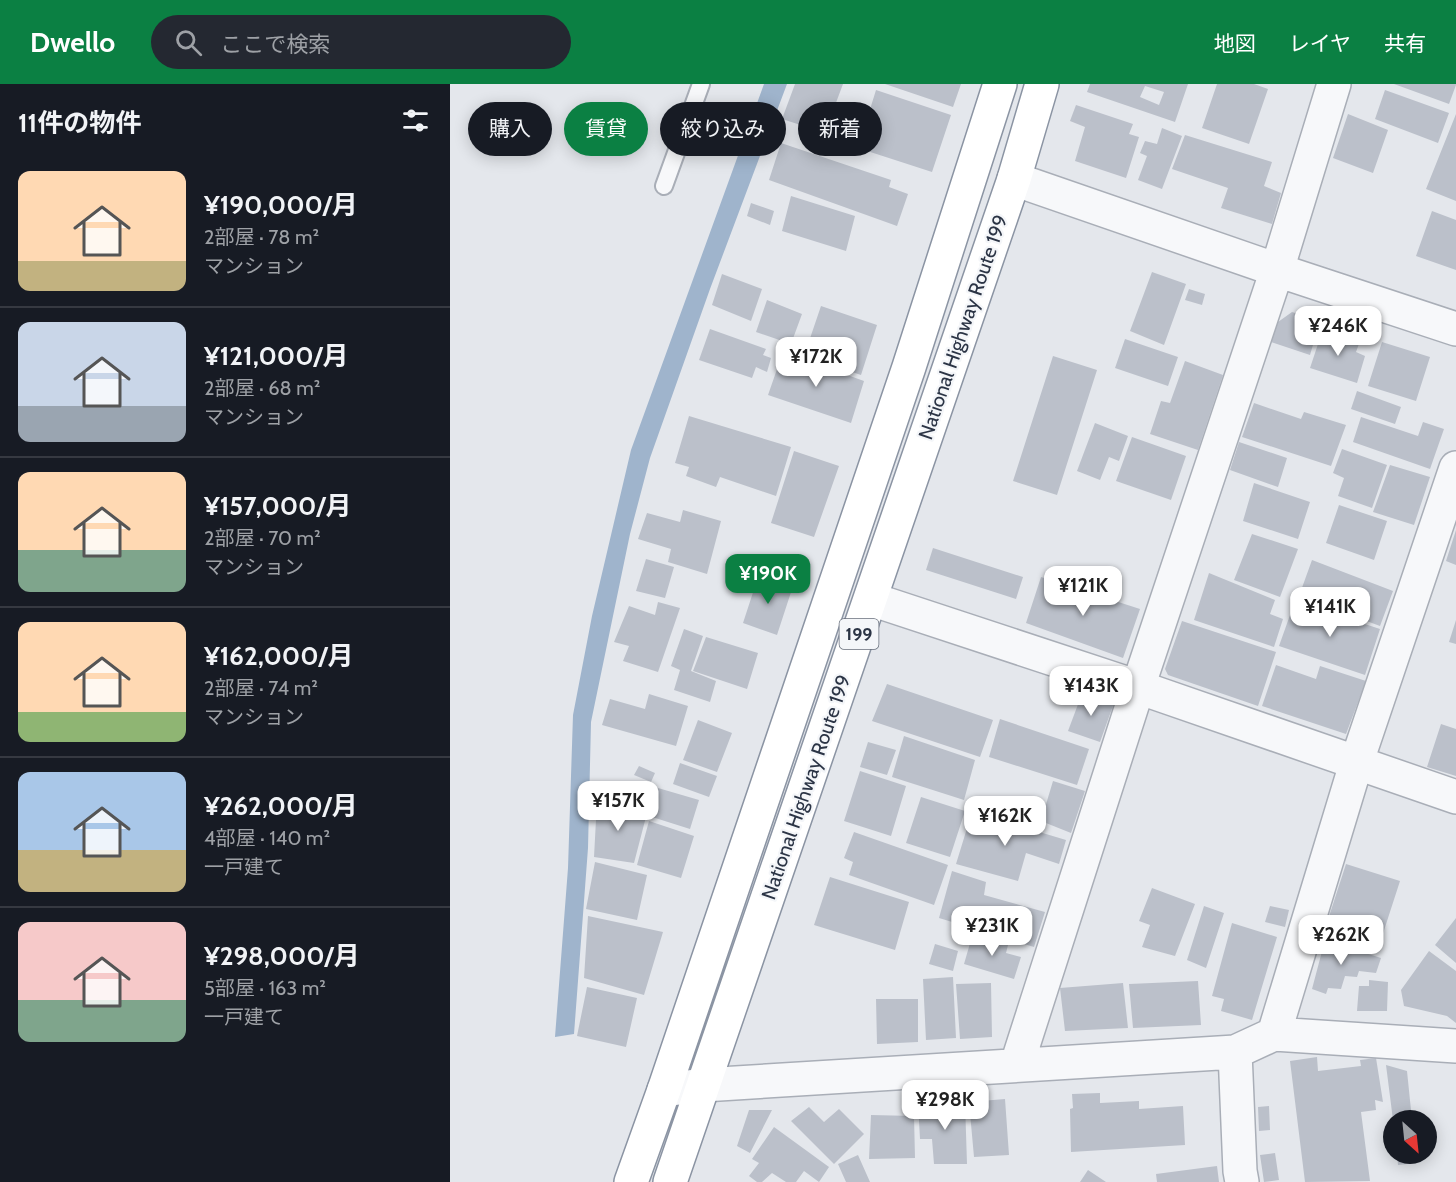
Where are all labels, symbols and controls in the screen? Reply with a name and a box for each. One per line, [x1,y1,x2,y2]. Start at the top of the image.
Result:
search box [151,15,571,69]
text: Dwello [30,25,115,59]
icon: search [172,26,205,59]
text: ここで検索 [220,31,330,58]
text: 地図 [1214,31,1256,56]
text: レイヤ [1289,31,1351,56]
text: 共有 [1384,31,1426,56]
chip: 購入 [468,102,552,156]
chip: 賃貸 [564,102,648,156]
chip: 絞り込み [660,102,786,156]
chip: 新着 [798,102,882,156]
icon: filters [399,104,432,137]
text: 11件の物件 [18,107,141,139]
text: ¥190,000/月 [204,189,358,221]
icon: home [66,195,138,267]
street label: National Highway Route 199 [913,211,1013,443]
text: 2部屋 · 78 m² [204,225,319,249]
text: マンション [204,254,304,278]
pin: ¥246K [1296,306,1380,357]
text: ¥246K [1309,313,1367,337]
pin: ¥172K [774,337,858,388]
text: ¥121,000/月 [204,340,349,372]
text: ¥172K [790,344,842,368]
icon: home [66,346,138,418]
text: 2部屋 · 68 m² [204,376,320,400]
text: マンション [204,405,304,429]
text: ¥157,000/月 [204,490,351,522]
icon: home [66,496,138,568]
text: 2部屋 · 70 m² [204,526,321,550]
pin: ¥190K [726,554,810,605]
text: マンション [204,555,304,579]
text: ¥190K [739,561,797,585]
pin: ¥121K [1041,566,1125,617]
text: ¥121K [1058,573,1108,597]
pin: ¥141K [1288,587,1372,638]
text: ¥141K [1304,594,1356,618]
road number: 199 [840,619,878,649]
text: ¥162,000/月 [204,640,354,672]
icon: home [66,646,138,718]
pin: ¥143K [1049,666,1133,717]
street label: National Highway Route 199 [756,671,856,903]
text: ¥143K [1063,673,1119,697]
text: 2部屋 · 74 m² [204,676,318,700]
text: マンション [204,705,304,729]
pin: ¥157K [576,781,660,832]
text: ¥157K [592,788,644,812]
text: ¥262,000/月 [204,790,358,822]
icon: home [66,796,138,868]
pin: ¥162K [963,796,1047,847]
text: ¥162K [978,803,1032,827]
text: 4部屋 · 140 m² [204,826,330,850]
text: 一戸建て [204,855,284,879]
pin: ¥231K [950,906,1034,957]
text: ¥231K [965,913,1019,937]
pin: ¥262K [1299,915,1383,966]
text: ¥262K [1312,922,1370,946]
text: ¥298,000/月 [204,940,360,972]
icon: home [66,946,138,1018]
text: 5部屋 · 163 m² [204,976,326,1000]
text: 一戸建て [204,1005,284,1029]
pin: ¥298K [903,1080,987,1131]
text: ¥298K [916,1087,974,1111]
north arrow [1383,1110,1437,1164]
map controls [1383,1110,1437,1164]

